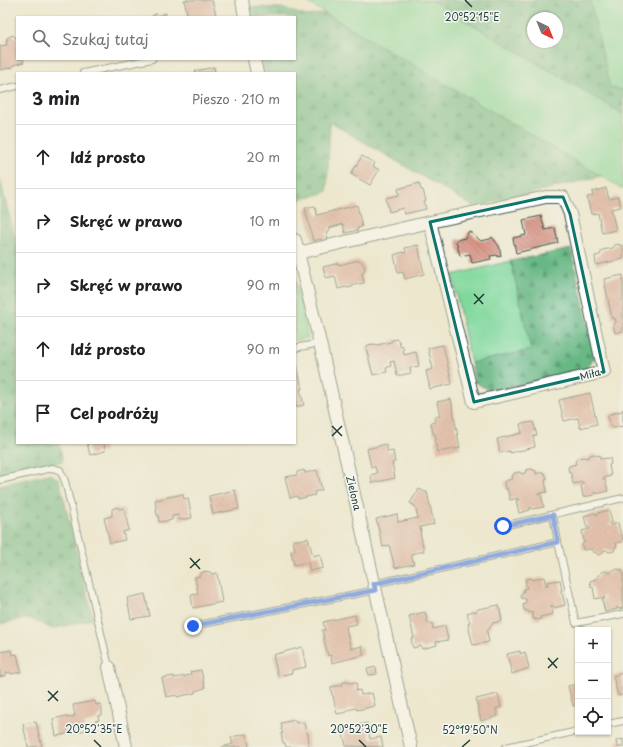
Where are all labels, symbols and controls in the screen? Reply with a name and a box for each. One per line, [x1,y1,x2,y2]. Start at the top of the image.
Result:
text: 20°52'15"E [444,9,500,24]
north arrow [527,12,563,48]
search box [16,16,296,60]
icon: search [30,27,52,49]
text: Szukaj tutaj [62,27,149,50]
text: 3 min [32,85,80,111]
text: Pieszo · 210 m [192,89,280,108]
text: Idź prosto [70,145,145,168]
icon: ahead [32,146,54,168]
text: 20 m [246,147,280,166]
text: Skręć w prawo [70,209,183,232]
icon: right [32,210,54,232]
text: 10 m [250,211,280,230]
text: Skręć w prawo [70,273,183,296]
icon: right [32,274,54,296]
text: 90 m [247,275,280,294]
text: Idź prosto [70,337,145,360]
icon: ahead [32,338,54,360]
text: 90 m [247,339,280,358]
street label: Miła [578,363,603,384]
text: Cel podróży [70,401,158,424]
icon: arrive [32,402,54,424]
street label: Zielona [343,474,366,513]
route start [494,517,512,535]
route end [184,617,202,635]
map controls [575,627,611,735]
button: + [575,627,611,663]
button: − [575,663,611,699]
button: locate [575,699,611,735]
text: 20°52'35"E [65,721,123,736]
text: 20°52'30"E [330,721,388,736]
text: 52°19'50"N [442,722,498,737]

